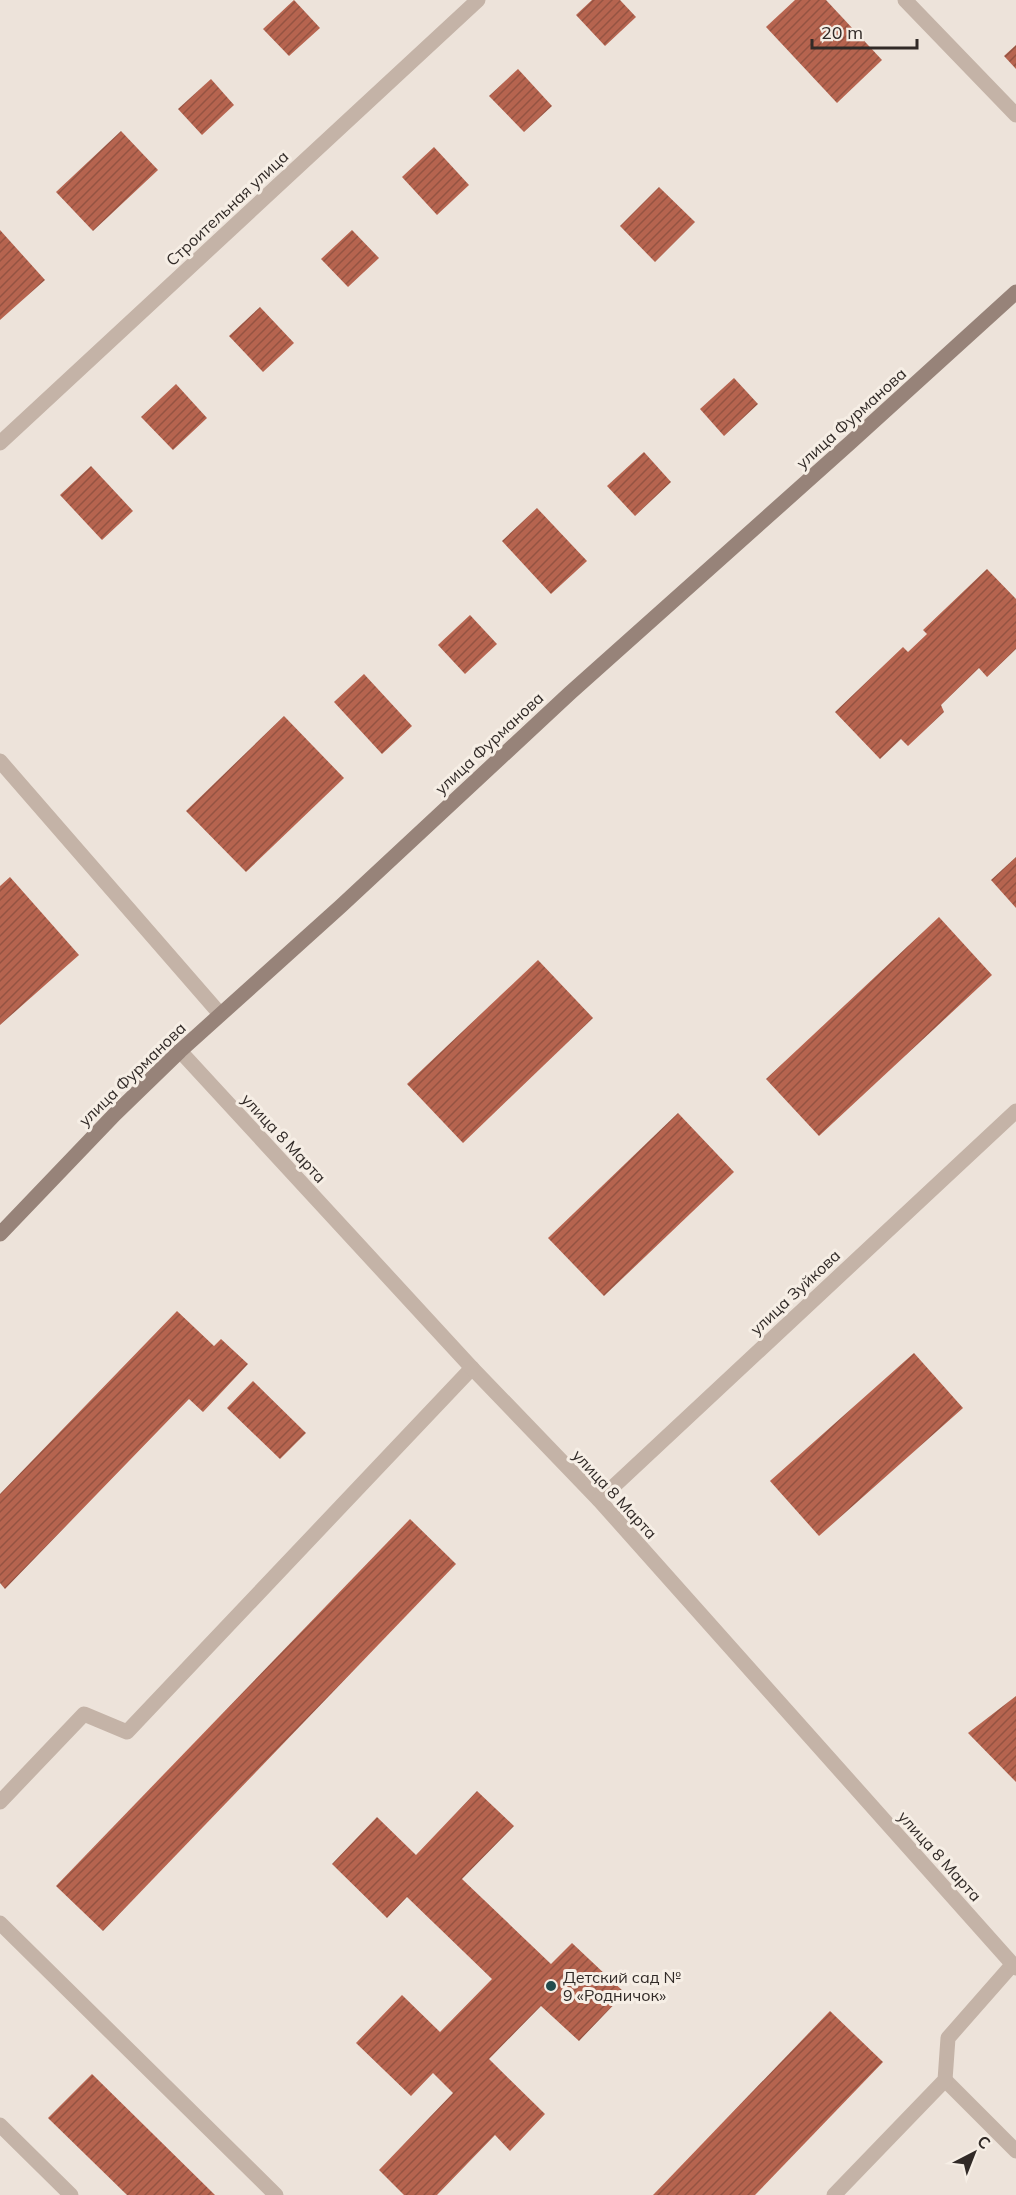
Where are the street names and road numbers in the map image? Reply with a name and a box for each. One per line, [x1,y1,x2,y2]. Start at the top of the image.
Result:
street label: Строительная улица [162,146,292,270]
street label: улица Фурманова [792,363,910,473]
street label: улица Фурманова [431,688,547,798]
street label: улица Фурманова [74,1018,190,1130]
street label: улица 8 Марта [238,1089,330,1187]
street label: улица Зуйкова [746,1245,844,1339]
street label: улица 8 Марта [569,1445,661,1543]
street label: улица 8 Марта [894,1807,986,1905]

